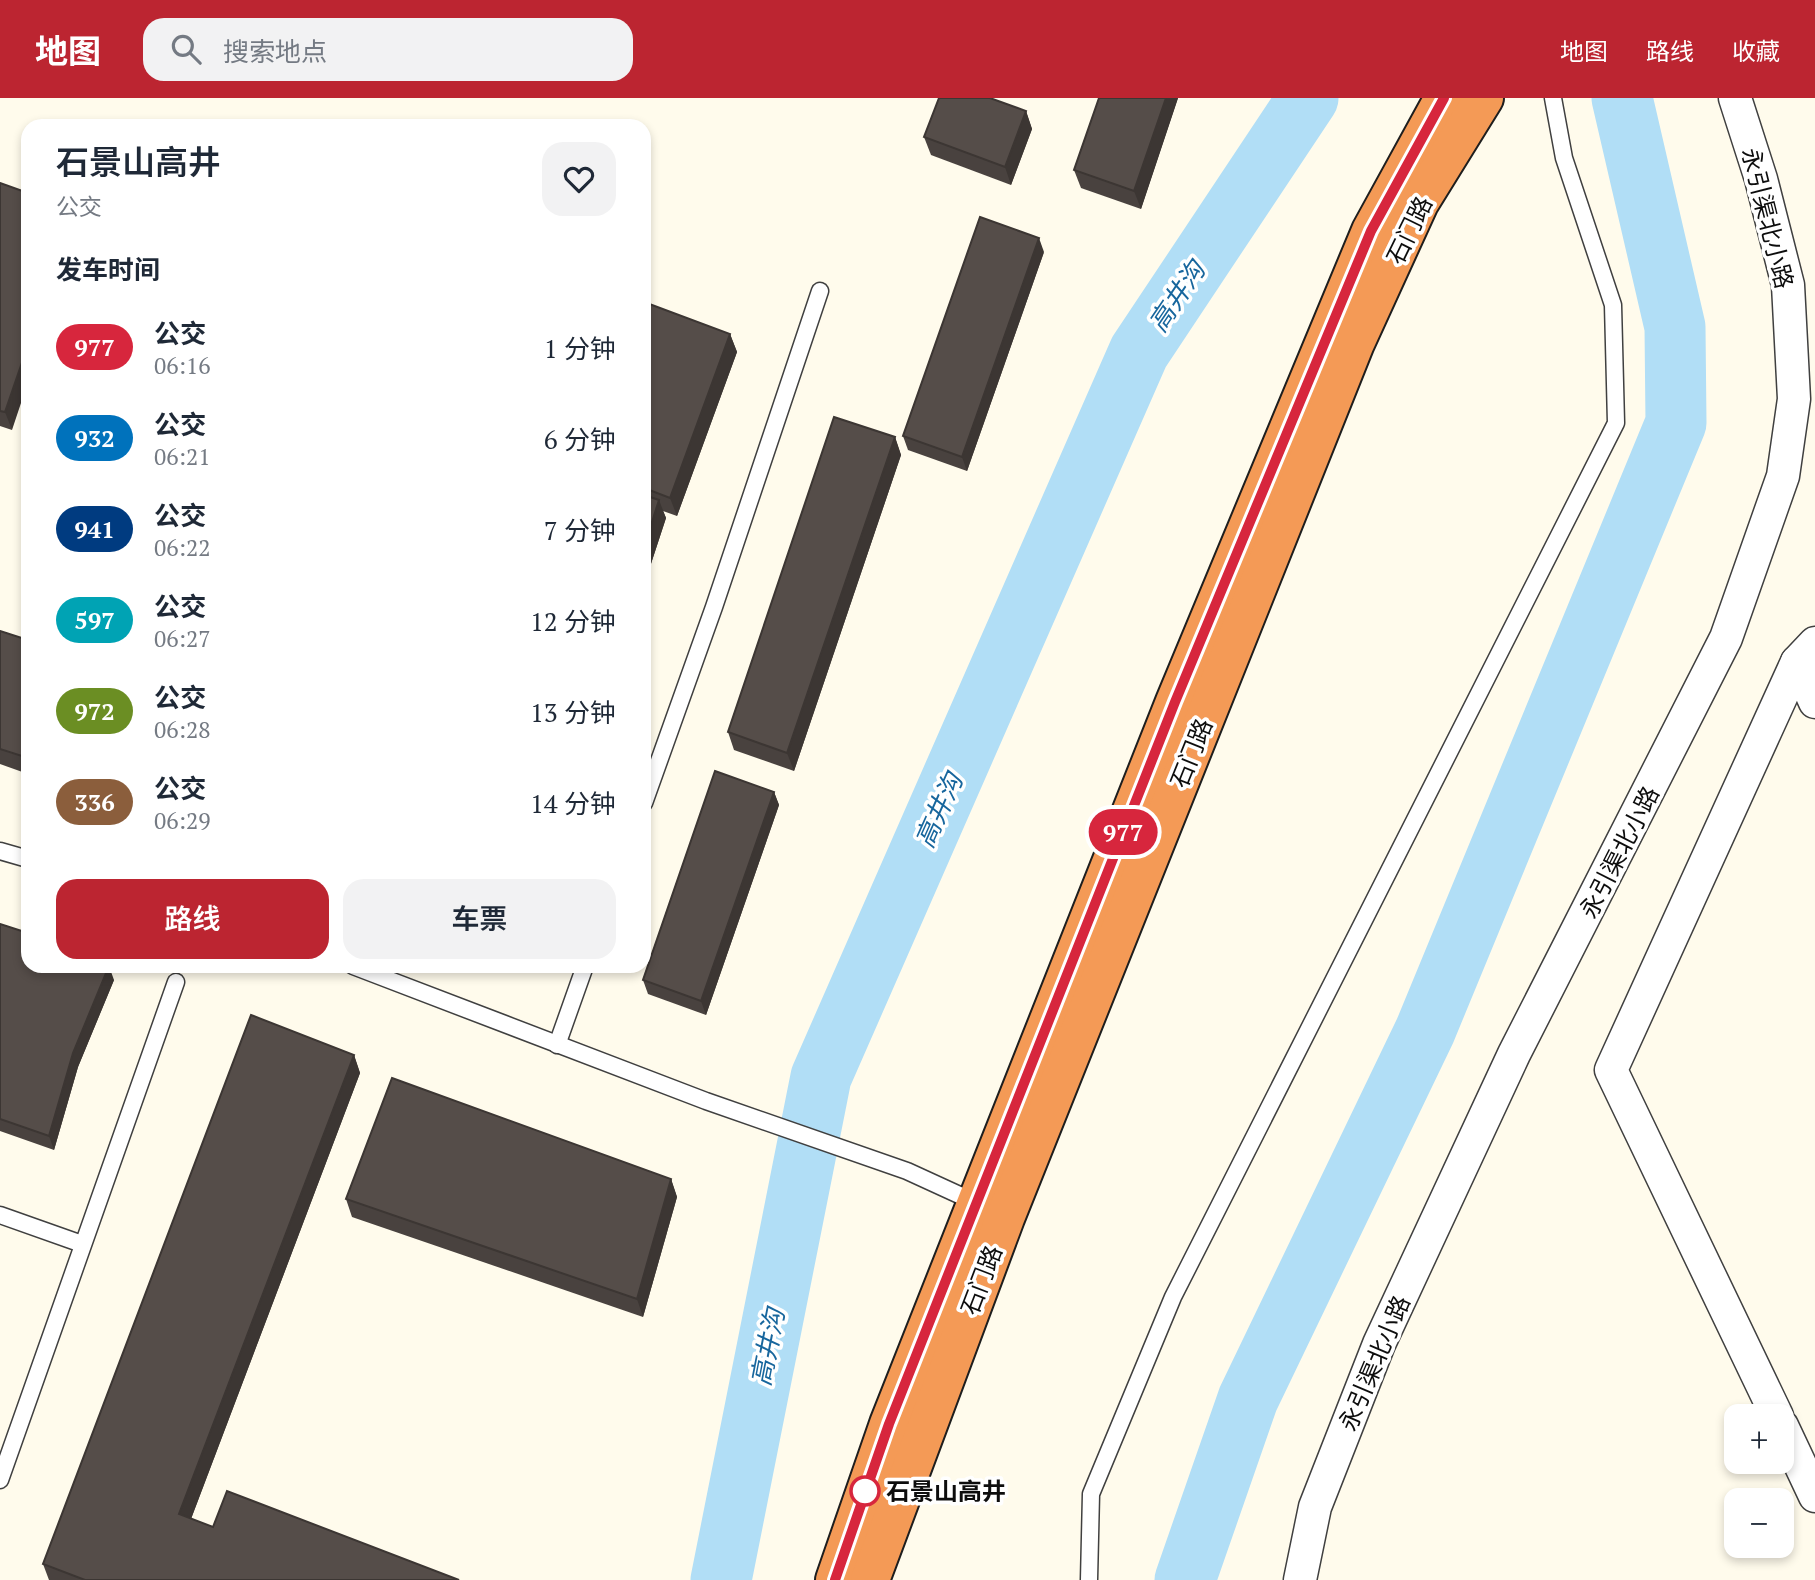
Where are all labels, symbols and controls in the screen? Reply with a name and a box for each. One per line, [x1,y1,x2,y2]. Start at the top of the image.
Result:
search box [143,18,633,81]
text: 地图 [35,29,101,72]
icon: search [167,30,205,68]
text: 搜索地点 [223,34,327,68]
text: 地图 [1560,35,1608,67]
text: 路线 [1646,35,1694,67]
text: 收藏 [1732,35,1780,67]
text: 石景山高井 [56,140,221,183]
button: heart [542,142,616,216]
street label: 永引渠北小路 [1735,144,1801,292]
text: 公交 [56,191,102,222]
street label: 石门路 [1379,191,1439,269]
text: 发车时间 [56,252,160,286]
water label: 高井沟 [1140,252,1214,338]
text: 公交 [154,316,206,350]
text: 977 [74,331,115,363]
text: 1 分钟 [544,331,616,365]
text: 06:16 [154,350,211,381]
text: 公交 [154,407,206,441]
text: 932 [74,422,115,454]
text: 6 分钟 [544,422,616,456]
text: 06:21 [154,441,211,472]
text: 公交 [154,498,206,532]
text: 941 [74,513,115,545]
text: 7 分钟 [544,513,616,547]
text: 06:22 [154,532,211,563]
text: 公交 [154,589,206,623]
text: 597 [74,604,115,636]
text: 12 分钟 [530,604,616,638]
text: 06:27 [154,623,211,654]
text: 公交 [154,680,206,714]
text: 972 [74,695,115,727]
text: 13 分钟 [530,695,616,729]
text: 06:28 [154,714,211,745]
street label: 石门路 [1163,714,1219,792]
water label: 高井沟 [907,765,971,853]
text: 公交 [154,771,206,805]
street label: 永引渠北小路 [1572,781,1666,923]
text: 336 [74,786,115,818]
text: 14 分钟 [530,786,616,820]
text: 06:29 [154,805,211,836]
line badge: 977 [1083,809,1163,855]
text: 977 [1103,816,1143,848]
button: 路线 [56,879,329,959]
button: 车票 [343,879,616,959]
street label: 石门路 [953,1241,1009,1319]
street label: 永引渠北小路 [1331,1290,1417,1436]
water label: 高井沟 [743,1303,792,1389]
map controls [1724,1404,1794,1558]
button: + [1724,1404,1794,1474]
place label: 石景山高井 [886,1475,1006,1507]
marker: 石景山高井 [850,1476,880,1506]
button: − [1724,1488,1794,1558]

